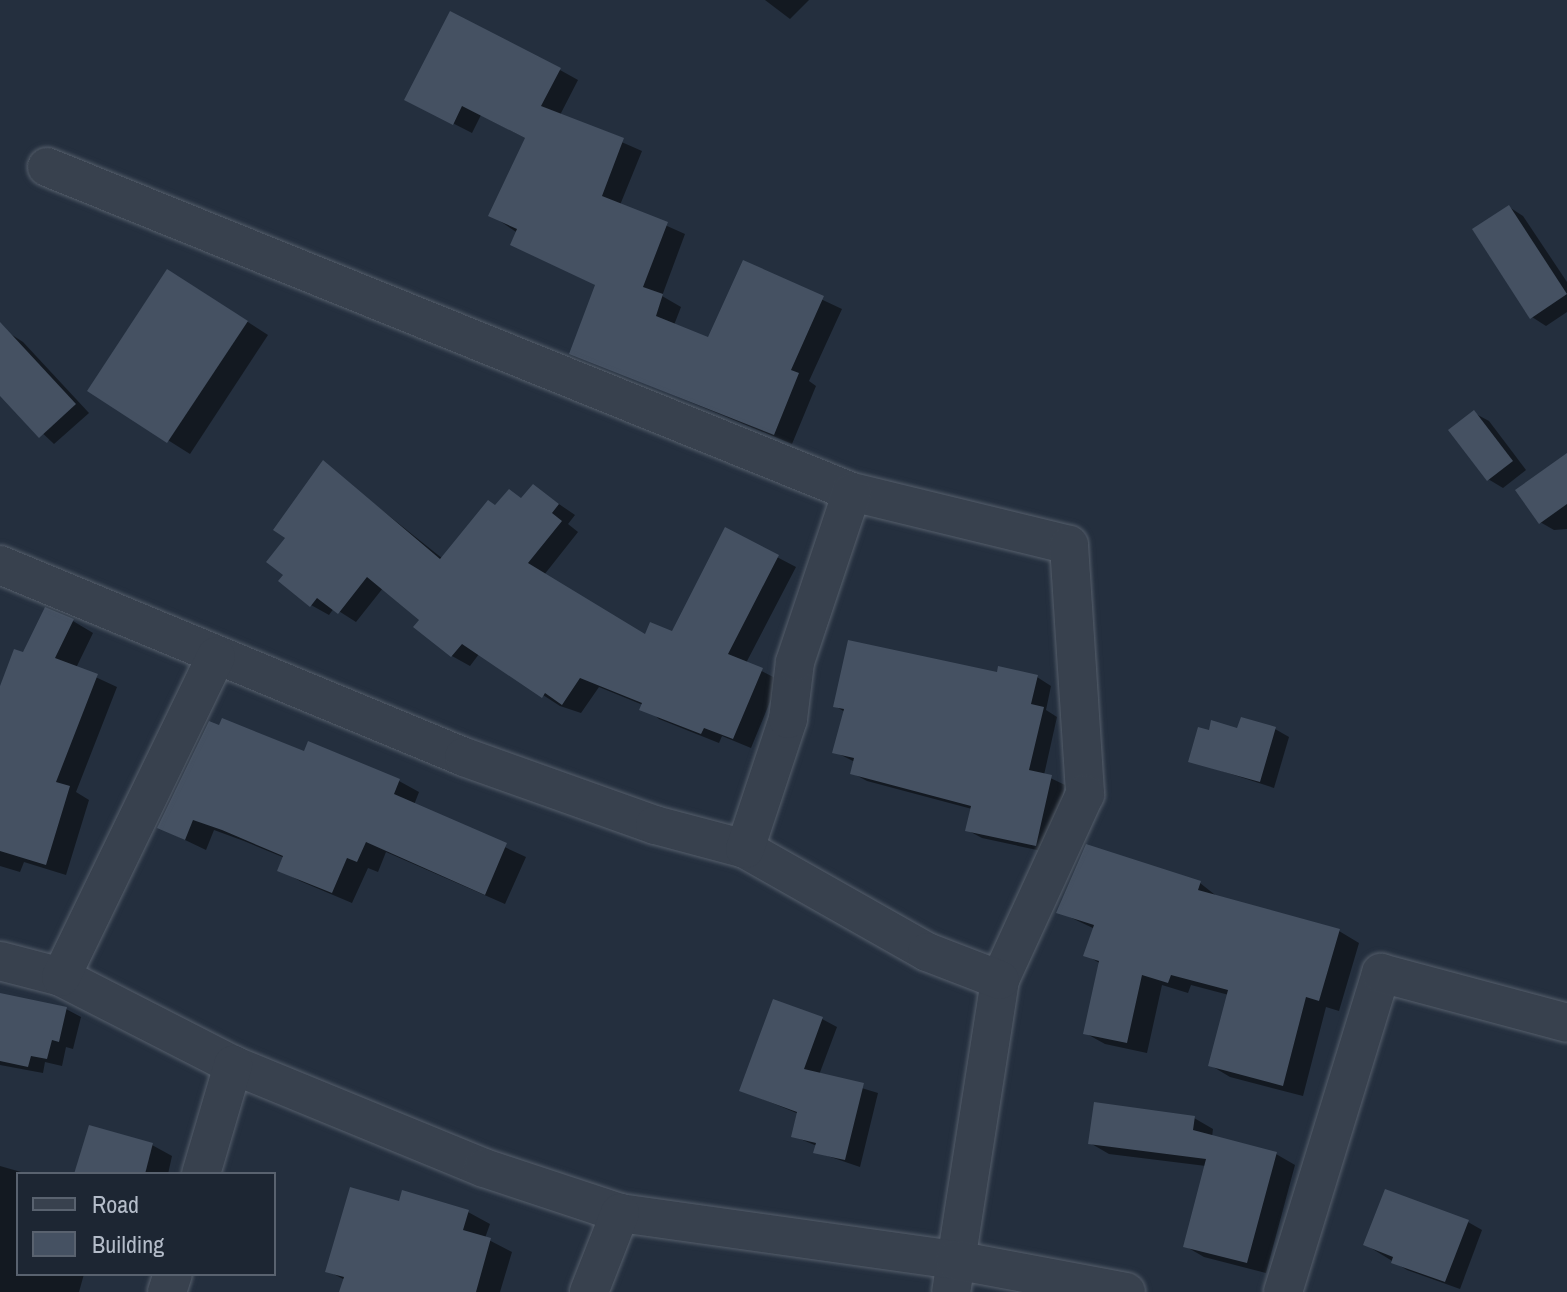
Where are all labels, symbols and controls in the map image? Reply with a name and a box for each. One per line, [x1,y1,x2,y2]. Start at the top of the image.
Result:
legend [16,1172,276,1276]
text: Road [92,1188,139,1220]
text: Building [92,1228,164,1260]

